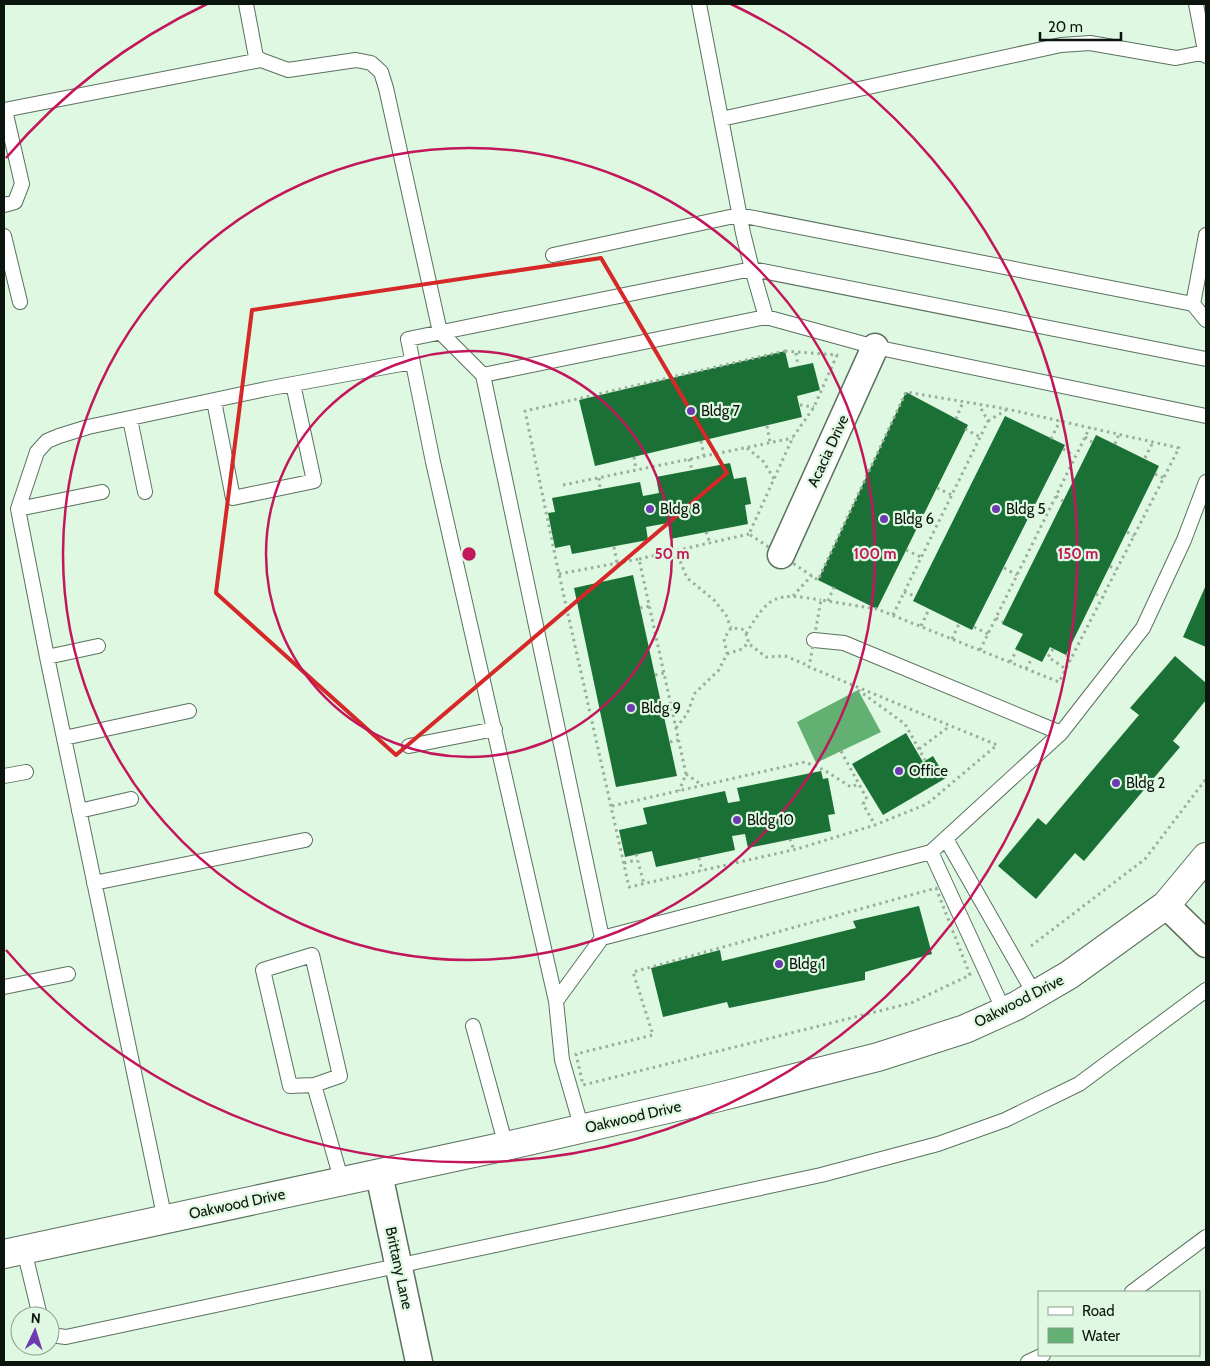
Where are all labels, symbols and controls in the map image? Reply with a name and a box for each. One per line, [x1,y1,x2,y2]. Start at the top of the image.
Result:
scale bar [1040,10,1121,42]
text: 20 m [1048,18,1083,36]
place label: Bldg 7 [701,402,740,420]
marker: Bldg 7 [685,405,697,417]
street label: Acacia Drive [804,412,853,490]
place label: Bldg 8 [660,500,701,518]
place label: Bldg 5 [1006,500,1046,518]
marker: Bldg 8 [644,503,656,515]
marker: Bldg 5 [990,503,1002,515]
place label: Bldg 6 [894,510,934,528]
marker: Bldg 6 [878,513,890,525]
centre of rings [460,545,478,563]
text: 50 m [654,545,690,563]
text: 100 m [853,545,897,563]
text: 150 m [1058,545,1098,563]
place label: Bldg 9 [641,699,681,717]
marker: Bldg 9 [625,702,637,714]
place label: Office [909,762,948,780]
marker: Office [893,765,905,777]
place label: Bldg 2 [1126,774,1165,792]
marker: Bldg 2 [1110,777,1122,789]
place label: Bldg 10 [747,811,794,829]
marker: Bldg 10 [731,814,743,826]
place label: Bldg 1 [789,955,825,973]
marker: Bldg 1 [773,958,785,970]
street label: Oakwood Drive [971,971,1067,1031]
street label: Oakwood Drive [583,1097,683,1137]
street label: Oakwood Drive [187,1185,287,1223]
street label: Brittany Lane [381,1225,417,1311]
legend [1038,1291,1200,1356]
text: Road [1082,1302,1115,1320]
north arrow [10,1306,60,1356]
text: N [30,1309,41,1327]
text: Water [1082,1327,1120,1345]

